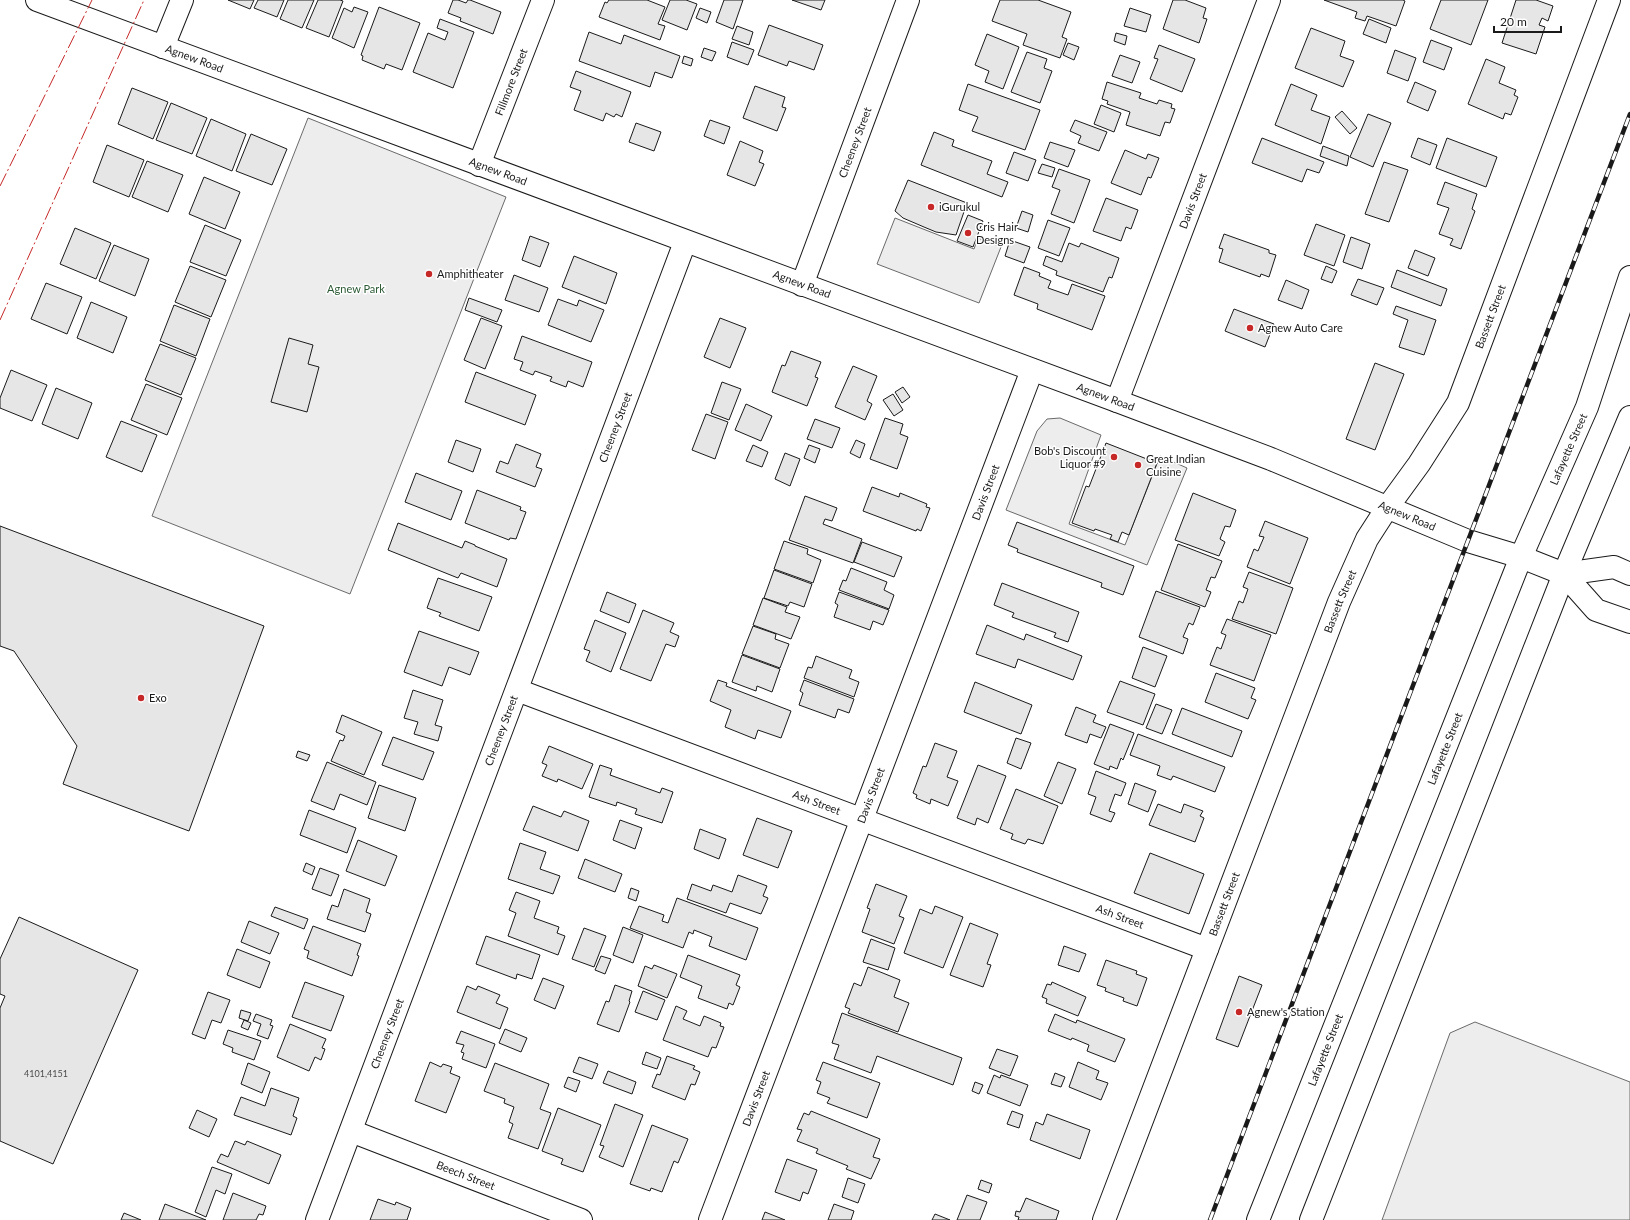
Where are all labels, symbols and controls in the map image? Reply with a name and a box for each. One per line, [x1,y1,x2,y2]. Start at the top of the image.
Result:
scale bar [1494,8,1561,34]
text: 20 m [1500,14,1527,29]
street label: Agnew Road [164,41,225,75]
street label: Fillmore Street [492,46,530,117]
street label: Cheeney Street [835,105,874,179]
street label: Agnew Road [468,154,529,187]
street label: Davis Street [1176,171,1209,230]
place label: iGurukul [939,200,980,213]
marker: iGurukul [926,202,936,212]
place label: Cris Hair Designs [976,220,1018,246]
marker: Cris Hair Designs [963,228,973,238]
place label: Amphitheater [437,267,503,280]
street label: Agnew Road [771,267,833,300]
marker: Amphitheater [424,269,434,279]
park label: Agnew Park [327,282,385,295]
street label: Bassett Street [1472,283,1508,350]
place label: Agnew Auto Care [1258,321,1343,334]
marker: Agnew Auto Care [1245,323,1255,333]
street label: Agnew Road [1075,380,1137,413]
street label: Cheeney Street [596,390,634,464]
street label: Lafayette Street [1547,411,1589,487]
place label: Bob's Discount Liquor #9 [1034,444,1106,470]
marker: Bob's Discount Liquor #9 [1109,452,1119,462]
place label: Great Indian Cuisine [1146,452,1205,478]
marker: Great Indian Cuisine [1133,460,1143,470]
street label: Davis Street [969,463,1002,522]
street label: Agnew Road [1377,498,1438,533]
street label: Bassett Street [1321,568,1358,635]
place label: Exo [149,691,167,704]
marker: Exo [136,693,146,703]
street label: Cheeney Street [482,693,520,767]
street label: Lafayette Street [1424,710,1465,787]
street label: Davis Street [854,766,887,825]
street label: Ash Street [791,787,843,817]
street label: Bassett Street [1206,870,1242,938]
street label: Ash Street [1094,901,1146,931]
street label: Cheeney Street [367,997,406,1071]
place label: Agnew's Station [1247,1005,1325,1018]
marker: Agnew's Station [1234,1007,1244,1017]
street label: Lafayette Street [1305,1012,1345,1088]
house number: 4101,4151 [24,1068,68,1079]
street label: Davis Street [739,1069,772,1128]
street label: Beech Street [435,1158,497,1192]

